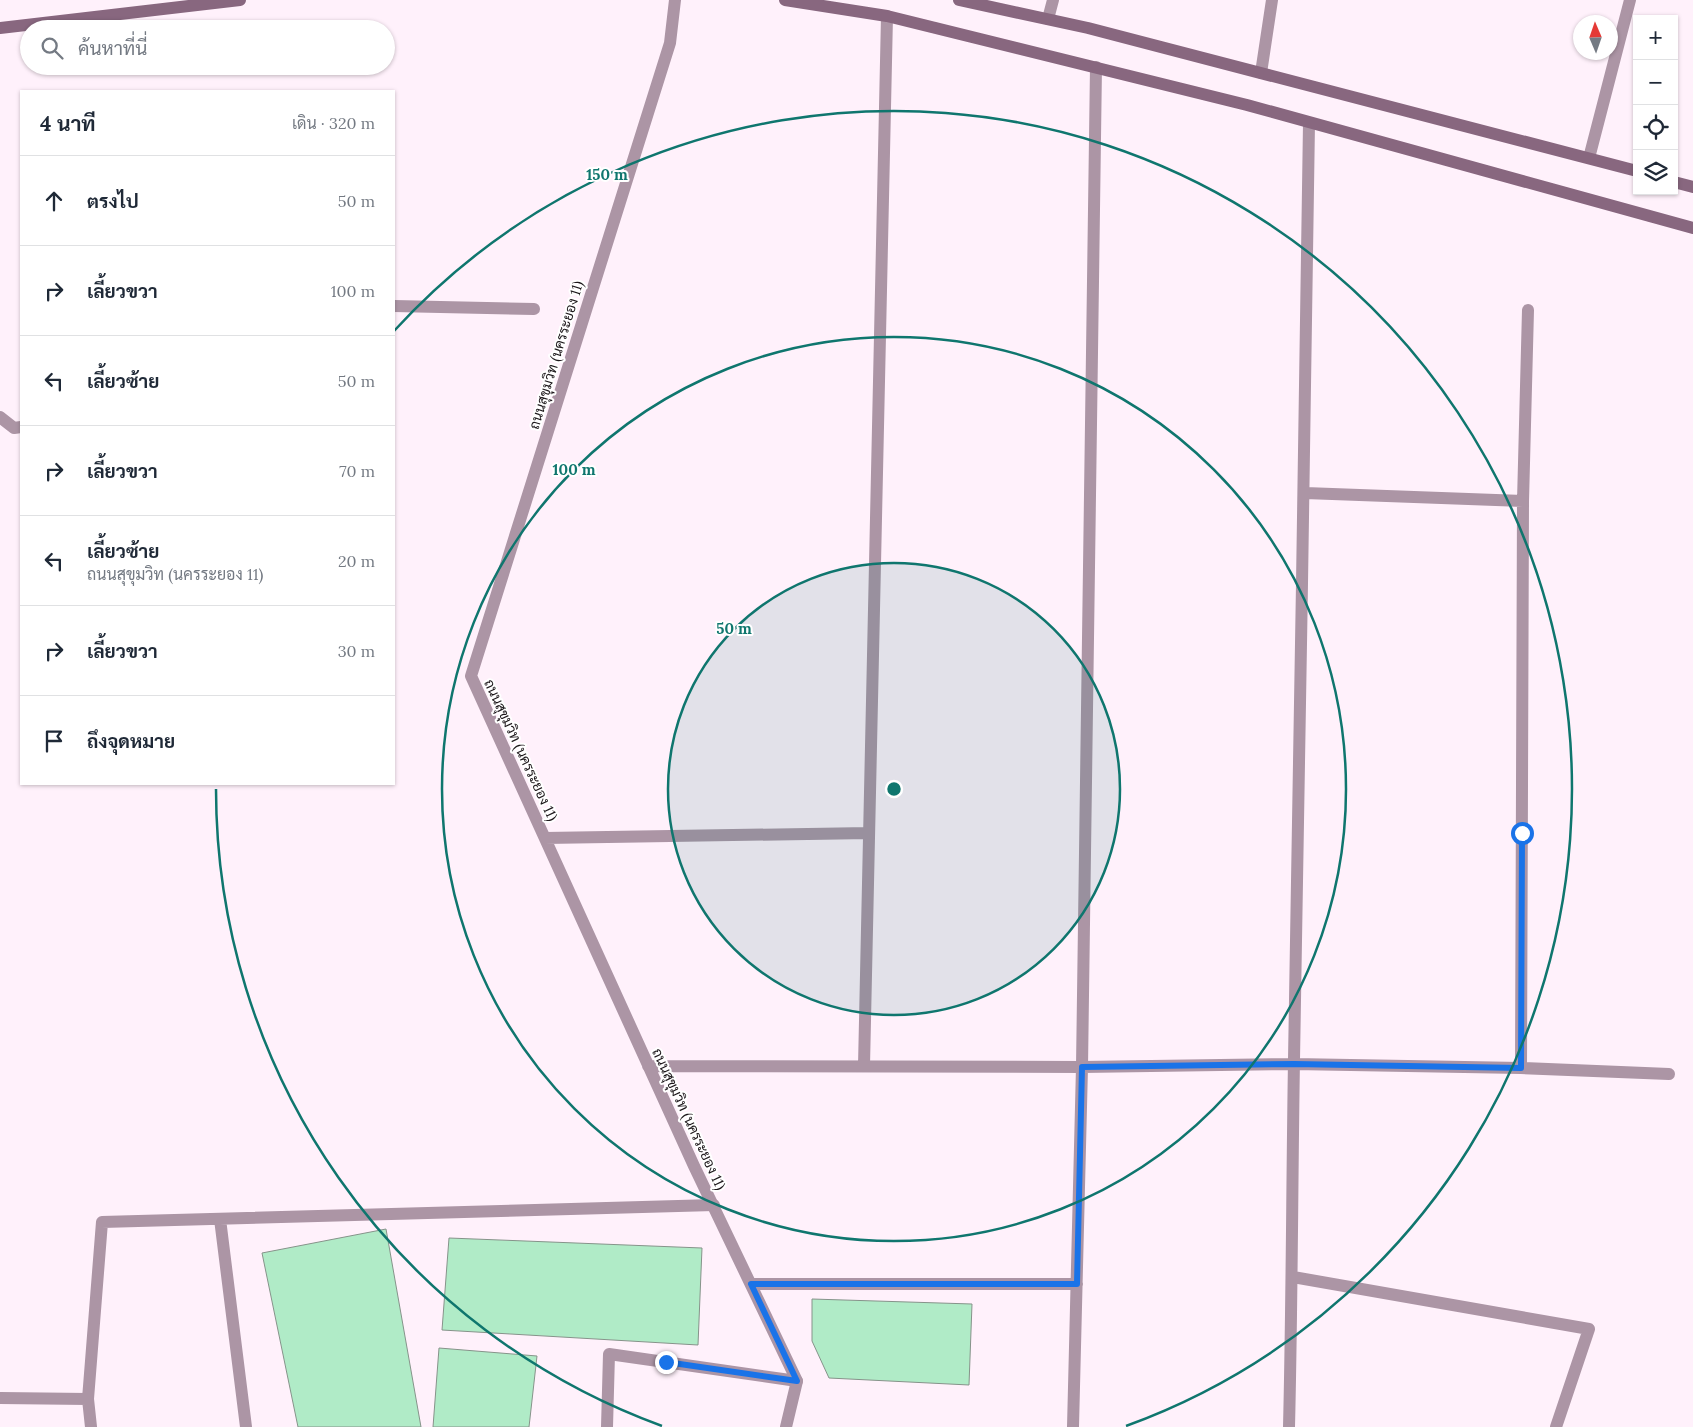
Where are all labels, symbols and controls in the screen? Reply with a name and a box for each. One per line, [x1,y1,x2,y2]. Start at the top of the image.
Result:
north arrow [1573,15,1618,60]
map controls [1633,15,1678,195]
button: + [1633,15,1678,60]
search box [20,20,395,75]
icon: search [38,34,66,62]
text: ค้นหาที่นี่ [78,36,147,60]
button: − [1633,60,1678,105]
button: locate [1633,105,1678,150]
text: 4 นาที [40,110,96,137]
text: เดิน · 320 m [292,113,375,133]
button: layers [1633,150,1678,195]
text: 150 m [586,165,628,184]
icon: ahead [40,187,68,215]
text: ตรงไป [87,189,139,213]
text: 50 m [338,191,375,211]
icon: right [40,277,68,305]
text: เลี้ยวขวา [87,279,158,303]
street label: ถนนสุขุมวิท (นครระยอง 11) [525,279,588,432]
text: 100 m [331,281,375,301]
icon: left [40,367,68,395]
text: เลี้ยวซ้าย [87,369,159,393]
text: 50 m [338,371,375,391]
icon: right [40,457,68,485]
text: เลี้ยวขวา [87,459,158,483]
text: 100 m [553,460,596,479]
text: 70 m [339,461,375,481]
text: เลี้ยวซ้าย [87,539,159,563]
icon: left [40,547,68,575]
text: 20 m [338,551,375,571]
text: ถนนสุขุมวิท (นครระยอง 11) [87,564,264,584]
text: 50 m [716,619,752,638]
icon: right [40,637,68,665]
text: เลี้ยวขวา [87,639,158,663]
text: 30 m [338,641,375,661]
street label: ถนนสุขุมวิท (นครระยอง 11) [479,676,562,824]
icon: arrive [40,727,68,755]
text: ถึงจุดหมาย [87,729,175,753]
centre of rings [885,780,903,798]
route start [1511,822,1534,845]
street label: ถนนสุขุมวิท (นครระยอง 11) [647,1045,730,1193]
route end [655,1351,678,1374]

